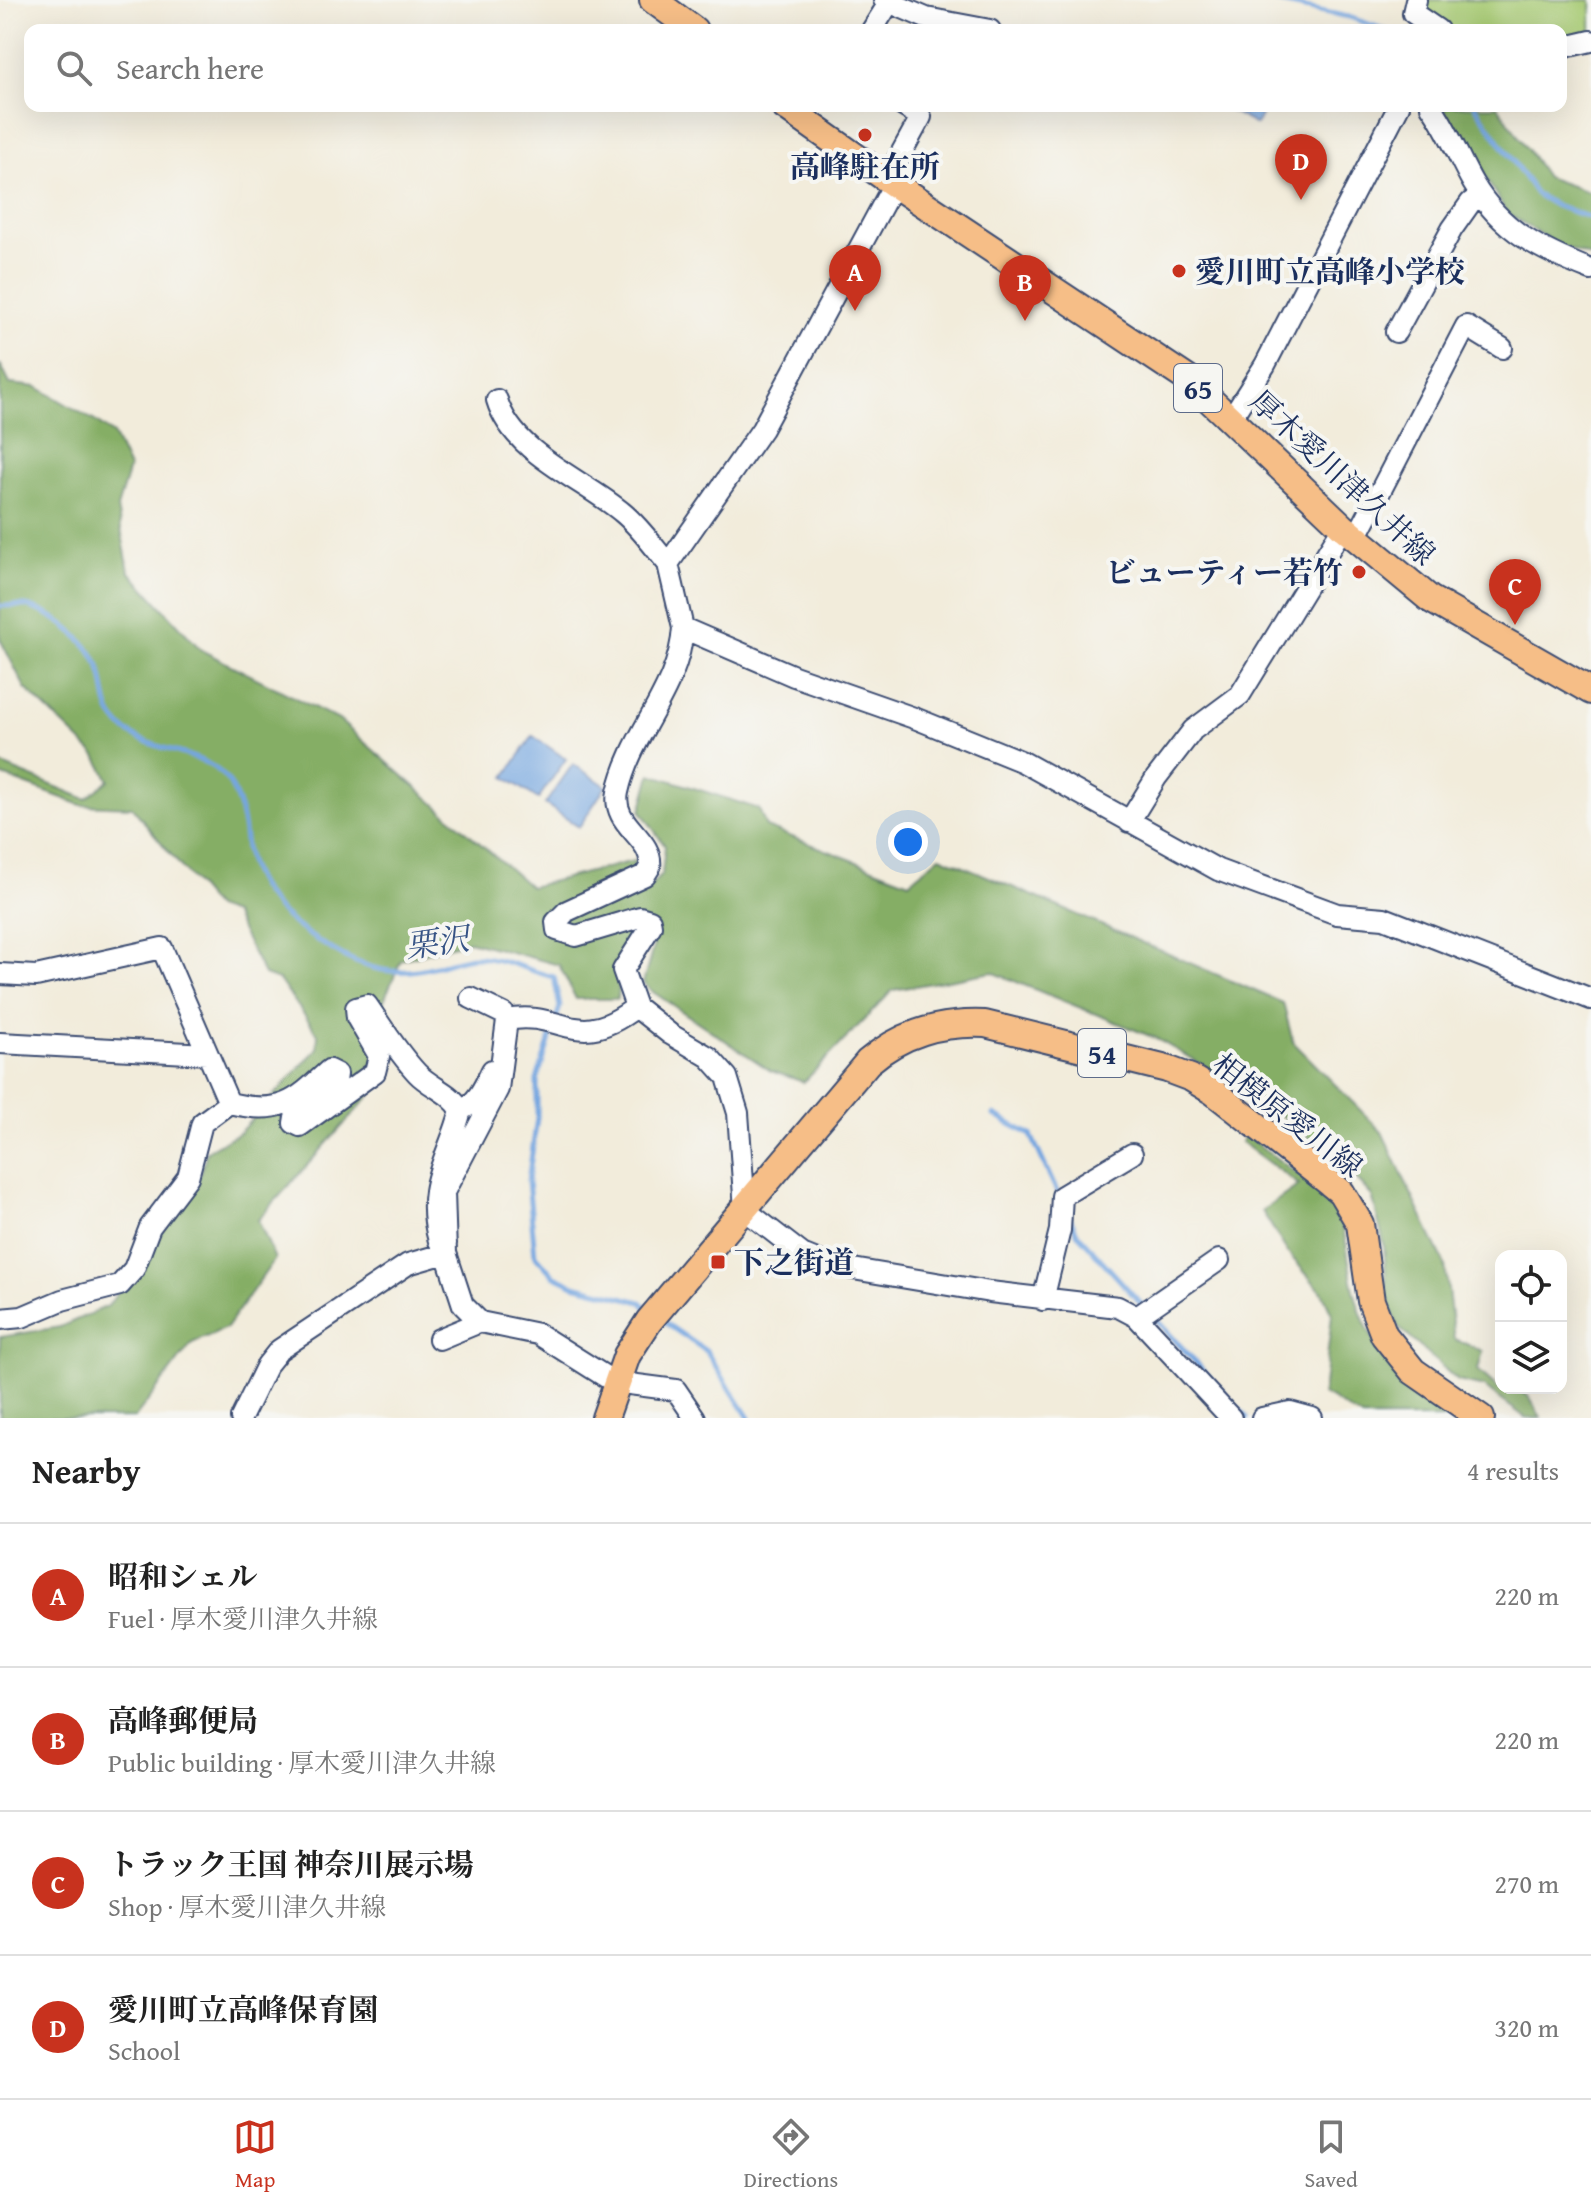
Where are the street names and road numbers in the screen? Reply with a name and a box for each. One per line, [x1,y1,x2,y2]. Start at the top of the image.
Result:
road number: 65 [1174,364,1222,412]
street label: 厚木愛川津久井線 [1240,379,1446,575]
road number: 54 [1078,1029,1126,1077]
street label: 相模原愛川線 [1204,1042,1372,1188]

